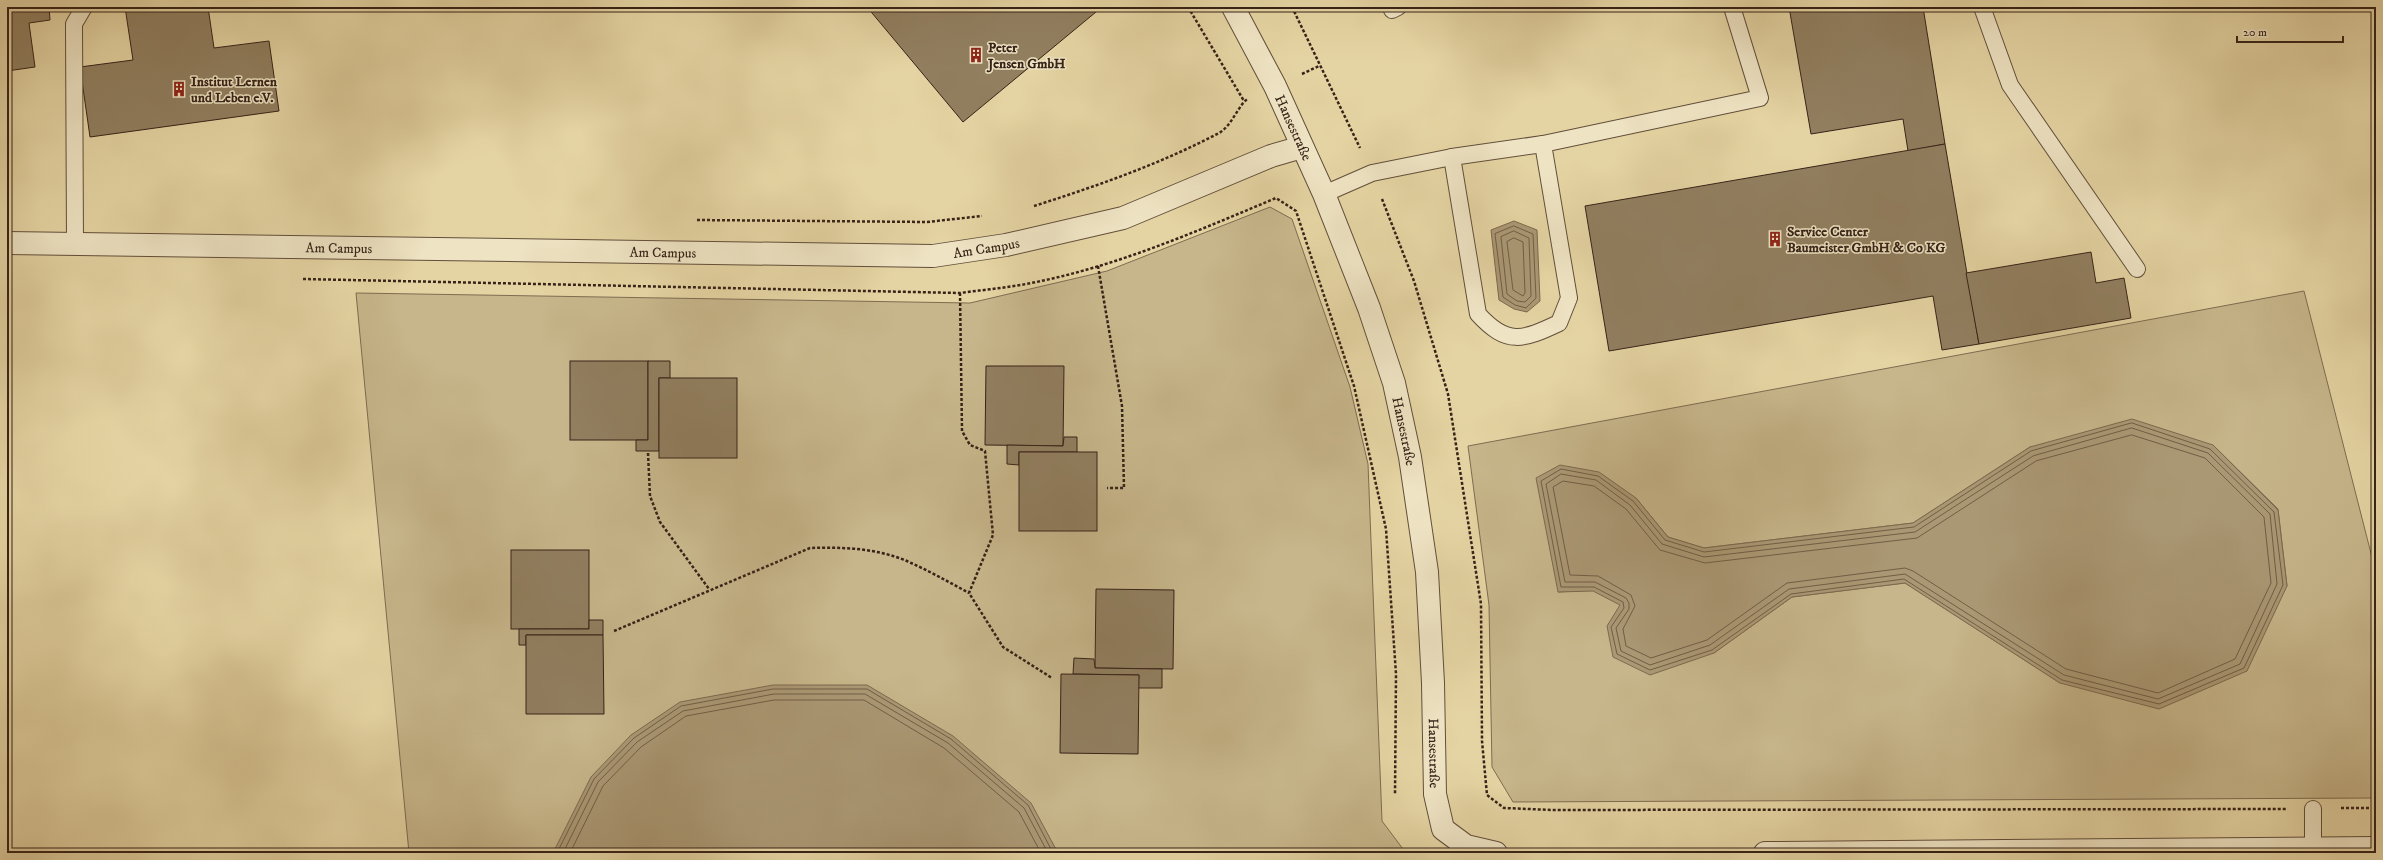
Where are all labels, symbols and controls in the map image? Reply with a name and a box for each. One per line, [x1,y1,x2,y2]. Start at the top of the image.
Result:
scale bar [2237,18,2343,44]
text: 20 m [2243,25,2267,40]
place label: Peter Jensen GmbH [986,39,1066,73]
building icon: Peter Jensen GmbH [967,46,985,64]
place label: Institut Lernen und Leben e.V. [191,73,278,107]
building icon: Institut Lernen und Leben e.V. [170,80,188,98]
street label: Hansestraße [1270,92,1316,164]
place label: Service Center Baumeister GmbH & Co KG [1787,223,1945,257]
building icon: Service Center Baumeister GmbH & Co KG [1766,230,1784,248]
street label: Am Campus [952,234,1022,263]
street label: Am Campus [305,239,373,258]
street label: Am Campus [629,244,697,263]
street label: Hansestraße [1387,395,1419,467]
street label: Hansestraße [1424,718,1443,789]

